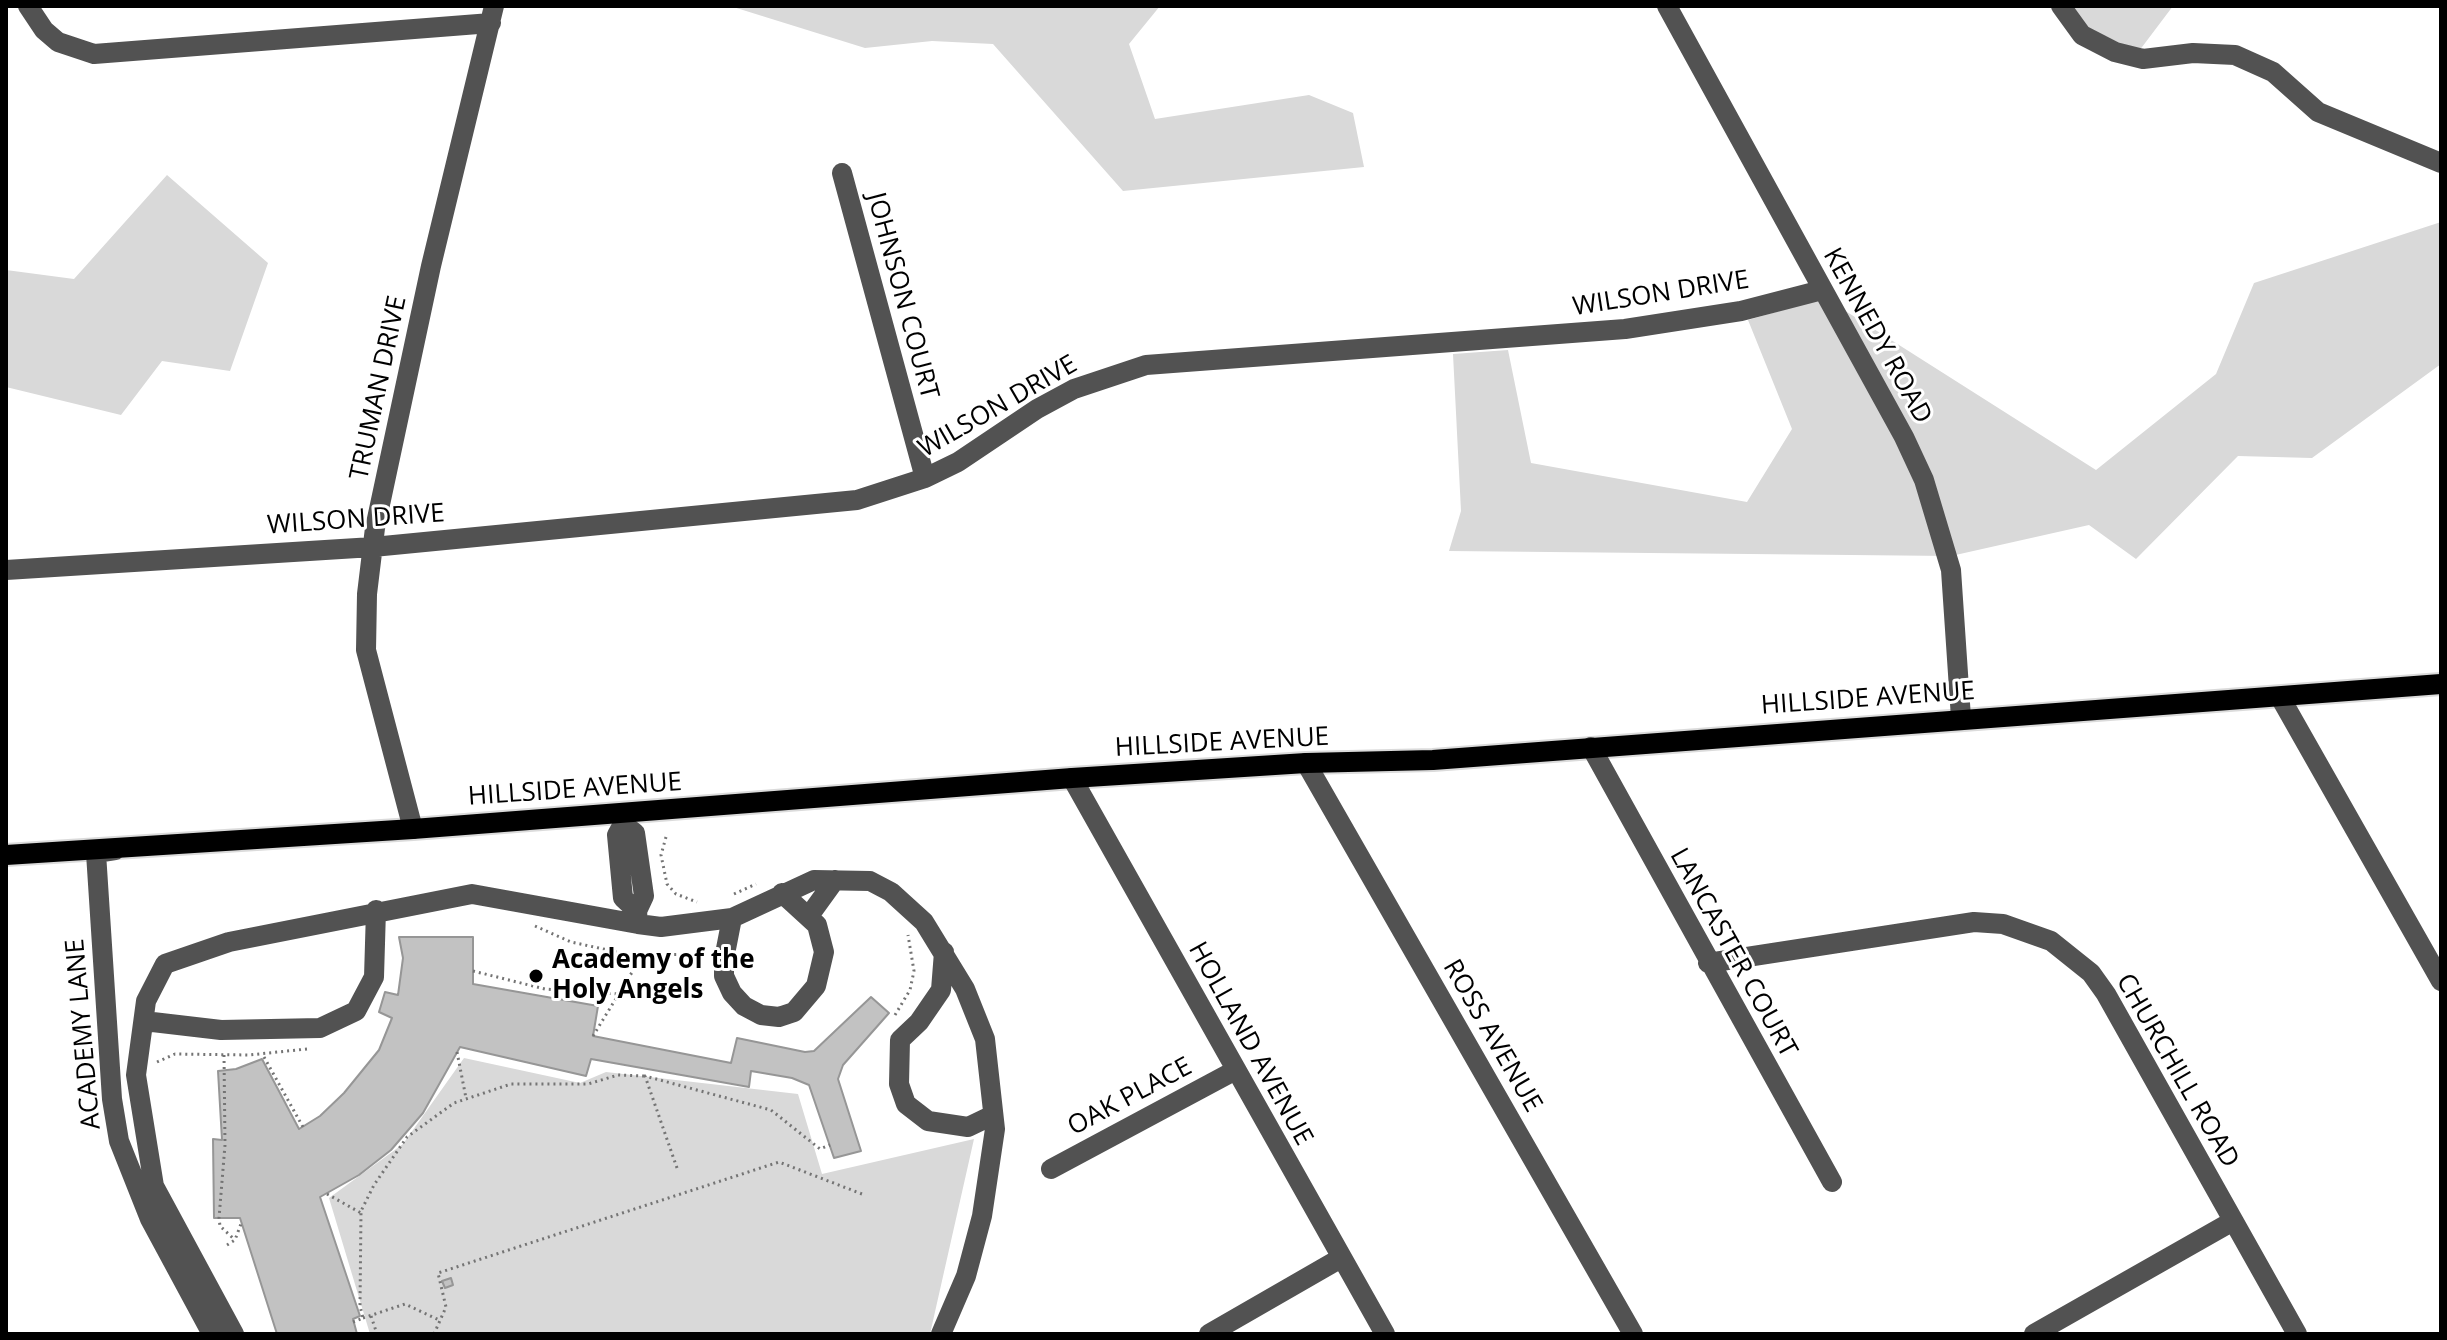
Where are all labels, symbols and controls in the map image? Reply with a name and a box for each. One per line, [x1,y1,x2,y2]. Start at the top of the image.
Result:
street label: JOHNSON COURT [859,189,945,403]
street label: KENNEDY ROAD [1816,243,1938,429]
street label: WILSON DRIVE [1571,265,1751,323]
street label: TRUMAN DRIVE [344,293,414,483]
street label: WILSON DRIVE [913,349,1083,465]
street label: WILSON DRIVE [266,498,446,542]
street label: HILLSIDE AVENUE [1760,676,1976,722]
street label: HILLSIDE AVENUE [1114,722,1330,764]
street label: HILLSIDE AVENUE [467,767,683,813]
street label: LANCASTER COURT [1663,843,1803,1063]
street label: ACADEMY LANE [60,937,108,1131]
street label: HOLLAND AVENUE [1181,937,1319,1151]
place label: Academy of the Holy Angels [552,945,755,1006]
street label: ROSS AVENUE [1436,954,1548,1118]
marker: Academy of the Holy Angels [527,967,545,985]
street label: CHURCHILL ROAD [2109,968,2245,1174]
street label: OAK PLACE [1063,1051,1197,1143]

